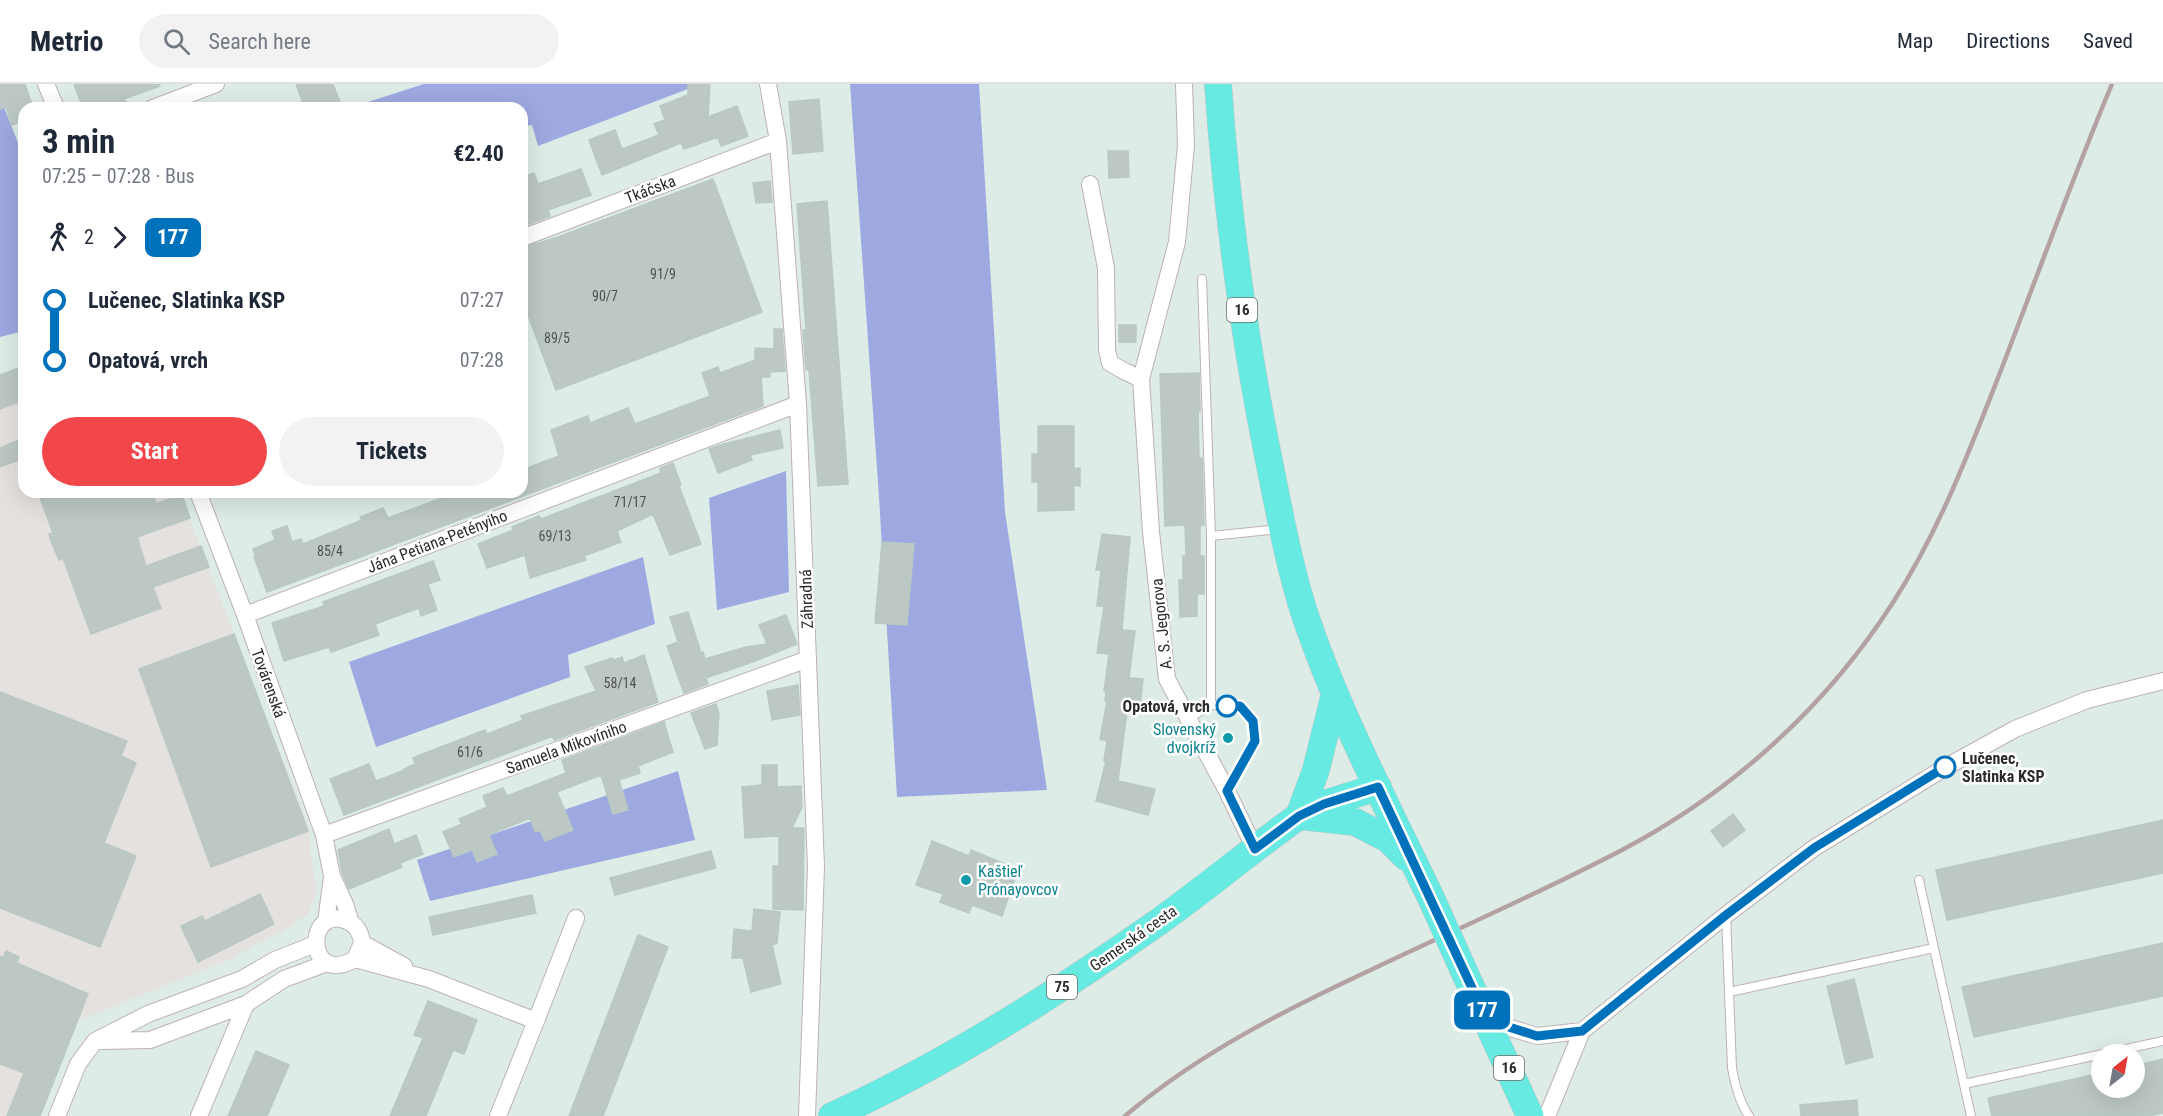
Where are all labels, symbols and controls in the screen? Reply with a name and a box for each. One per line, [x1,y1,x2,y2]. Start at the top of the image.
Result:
search box [139,14,559,68]
text: Metrio [30,25,103,58]
icon: search [160,25,193,58]
text: Search here [208,29,311,54]
text: Map [1897,29,1933,53]
text: Directions [1966,29,2050,53]
text: Saved [2083,29,2133,53]
text: 3 min [42,122,115,161]
text: €2.40 [453,141,504,166]
text: 07:25 – 07:28 · Bus [42,164,195,188]
street label: Tkáčska [622,171,678,208]
icon: walk [42,221,75,254]
icon: forward [103,221,136,254]
text: 2 [84,225,94,249]
text: 177 [157,225,189,249]
house number: 91/9 [650,266,676,282]
text: Lučenec, Slatinka KSP [88,288,285,313]
text: 07:27 [460,288,504,312]
house number: 90/7 [592,288,618,304]
road number: 16 [1227,298,1257,322]
house number: 89/5 [544,330,570,346]
text: Opatová, vrch [88,348,208,373]
text: 07:28 [460,348,504,372]
button: Start [42,417,267,486]
button: Tickets [279,417,504,486]
house number: 71/17 [614,494,647,510]
street label: Jána Petiana-Petényiho [364,506,510,577]
house number: 69/13 [539,528,571,544]
house number: 85/4 [317,543,343,559]
street label: Záhradná [796,569,817,629]
street label: A. S. Jegorova [1147,577,1176,670]
street label: Továrenská [247,646,290,720]
house number: 58/14 [604,675,637,691]
marker: Opatová, vrch [1216,695,1238,717]
place label: Opatová, vrch [1123,697,1210,716]
street label: Samuela Mikovíniho [503,717,629,778]
place label: Slovenský dvojkríž [1153,720,1216,757]
marker: Slovenský dvojkríž [1221,731,1235,745]
house number: 61/6 [457,744,483,760]
place label: Lučenec, Slatinka KSP [1962,749,2044,786]
marker: Lučenec, Slatinka KSP [1934,756,1956,778]
place label: Kaštieľ Prónayovcov [978,862,1058,899]
marker: Kaštieľ Prónayovcov [959,873,973,887]
street label: Gemerská cesta [1086,901,1180,975]
road number: 75 [1047,975,1077,999]
line badge: 177 [1448,990,1516,1030]
text: 177 [1466,998,1498,1022]
north arrow [2091,1044,2145,1098]
map controls [2091,1044,2145,1098]
road number: 16 [1494,1056,1524,1080]

